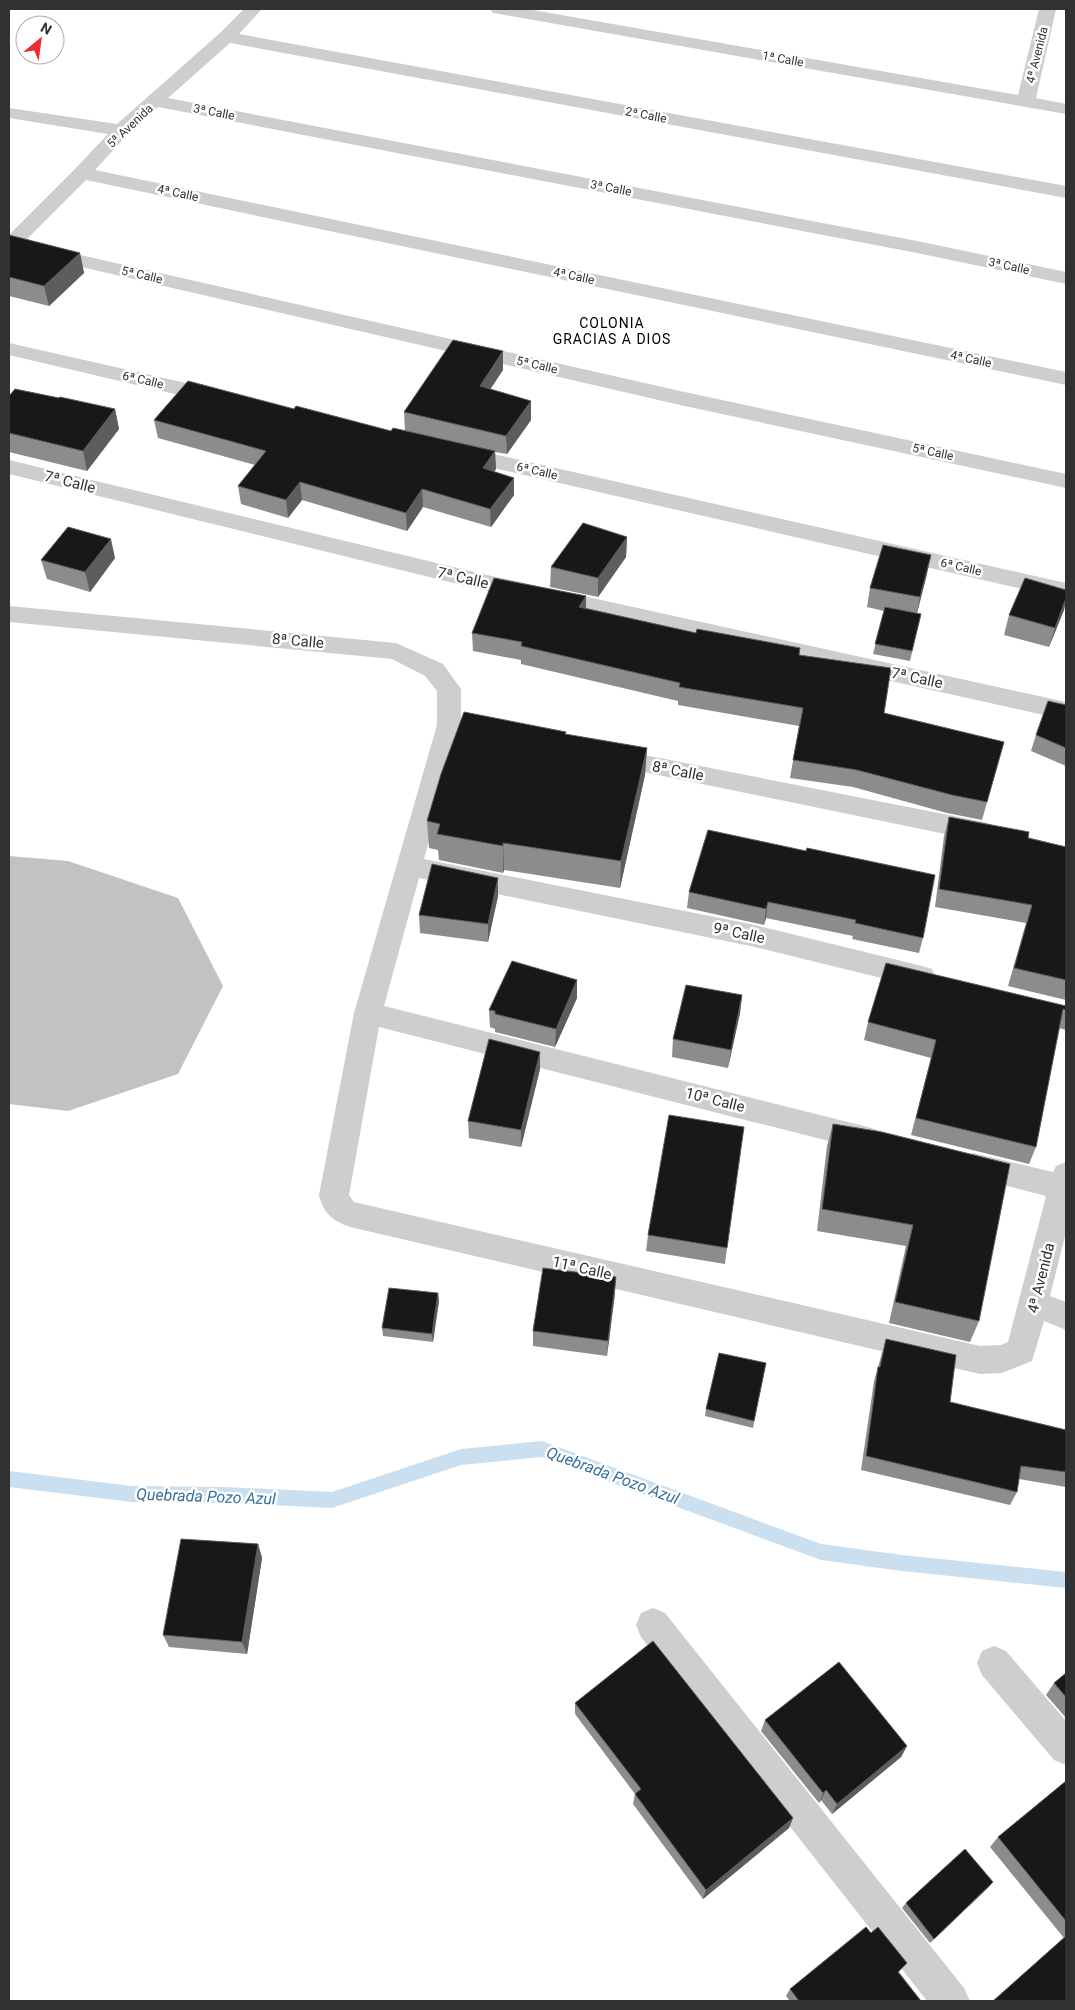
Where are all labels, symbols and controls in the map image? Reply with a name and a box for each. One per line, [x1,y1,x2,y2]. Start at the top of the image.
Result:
north arrow [15,15,65,65]
text: N [38,19,55,38]
street label: 4ª Avenida [1023,25,1051,85]
street label: 1ª Calle [761,48,805,70]
street label: 5ª Avenida [104,101,156,151]
street label: 3ª Calle [192,101,236,123]
street label: 2ª Calle [624,104,668,126]
street label: 3ª Calle [589,177,633,199]
street label: 4ª Calle [156,182,200,204]
street label: 3ª Calle [987,255,1031,277]
street label: 5ª Calle [120,263,164,287]
street label: 4ª Calle [552,265,596,287]
district label: COLONIA GRACIAS A DIOS [553,315,671,347]
street label: 4ª Calle [949,348,993,370]
street label: 5ª Calle [515,353,559,377]
street label: 6ª Calle [121,368,165,392]
street label: 5ª Calle [911,441,955,463]
street label: 6ª Calle [515,459,559,483]
street label: 7ª Calle [43,467,97,497]
street label: 6ª Calle [939,555,983,579]
street label: 7ª Calle [436,563,490,593]
street label: 8ª Calle [271,630,325,652]
street label: 7ª Calle [890,664,944,692]
street label: 8ª Calle [651,757,705,785]
street label: 9ª Calle [712,919,766,947]
street label: 10ª Calle [683,1084,747,1116]
street label: 4ª Avenida [1024,1241,1058,1315]
street label: 11ª Calle [551,1252,614,1284]
water label: Quebrada Pozo Azul [544,1443,682,1508]
water label: Quebrada Pozo Azul [136,1485,276,1508]

